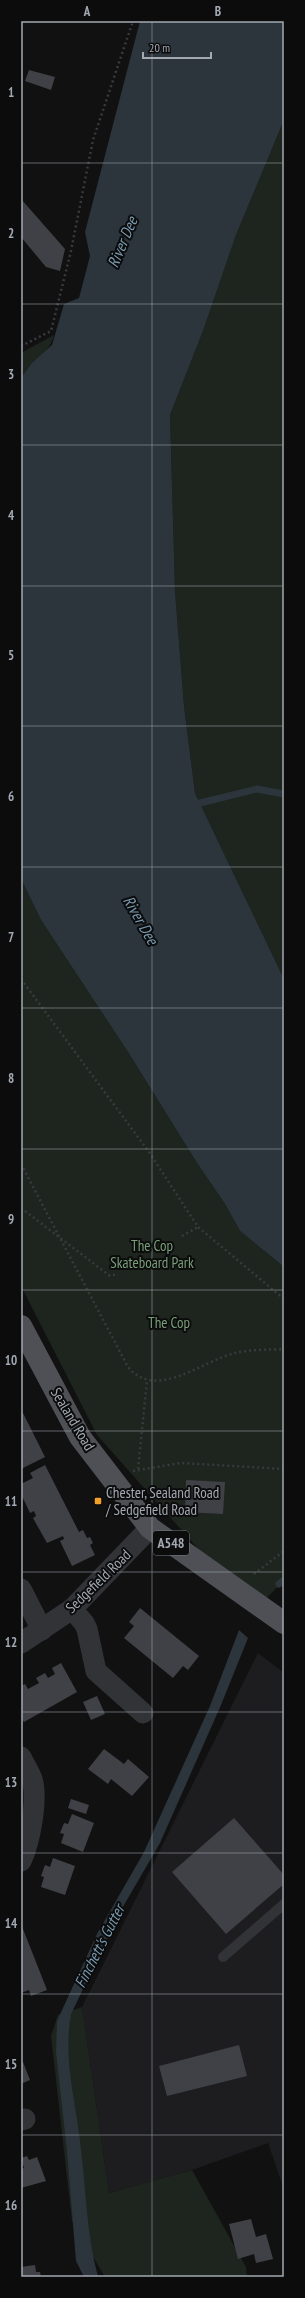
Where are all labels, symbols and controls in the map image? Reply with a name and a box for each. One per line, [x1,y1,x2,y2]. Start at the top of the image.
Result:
text: A [83,3,91,20]
text: B [215,3,221,20]
scale bar [143,34,211,60]
text: 20 m [149,40,170,55]
text: 1 [8,84,14,101]
water label: River Dee [102,212,142,270]
text: 2 [8,225,14,242]
text: 3 [8,366,14,383]
text: 4 [8,507,15,524]
text: 5 [8,647,14,664]
text: 6 [8,788,14,805]
water label: River Dee [119,892,164,949]
text: 7 [8,929,14,946]
text: 8 [8,1070,14,1087]
text: 9 [8,1211,14,1228]
park label: The Cop Skateboard Park [110,1236,194,1272]
park label: The Cop [148,1313,190,1332]
text: 10 [5,1352,17,1369]
street label: Sealand Road [47,1384,99,1454]
place label: Chester, Sealand Road / Sedgefield Road [105,1483,219,1519]
text: 11 [5,1493,17,1510]
marker: Chester, Sealand Road / Sedgefield Road [93,1496,103,1506]
road number: A548 [153,1531,189,1555]
street label: Sedgefield Road [61,1545,135,1617]
text: 12 [5,1634,17,1651]
text: 13 [5,1774,17,1791]
water label: Finchett's Gutter [70,1899,130,1991]
text: 14 [5,1915,18,1932]
text: 15 [5,2056,17,2073]
text: 16 [5,2197,17,2214]

